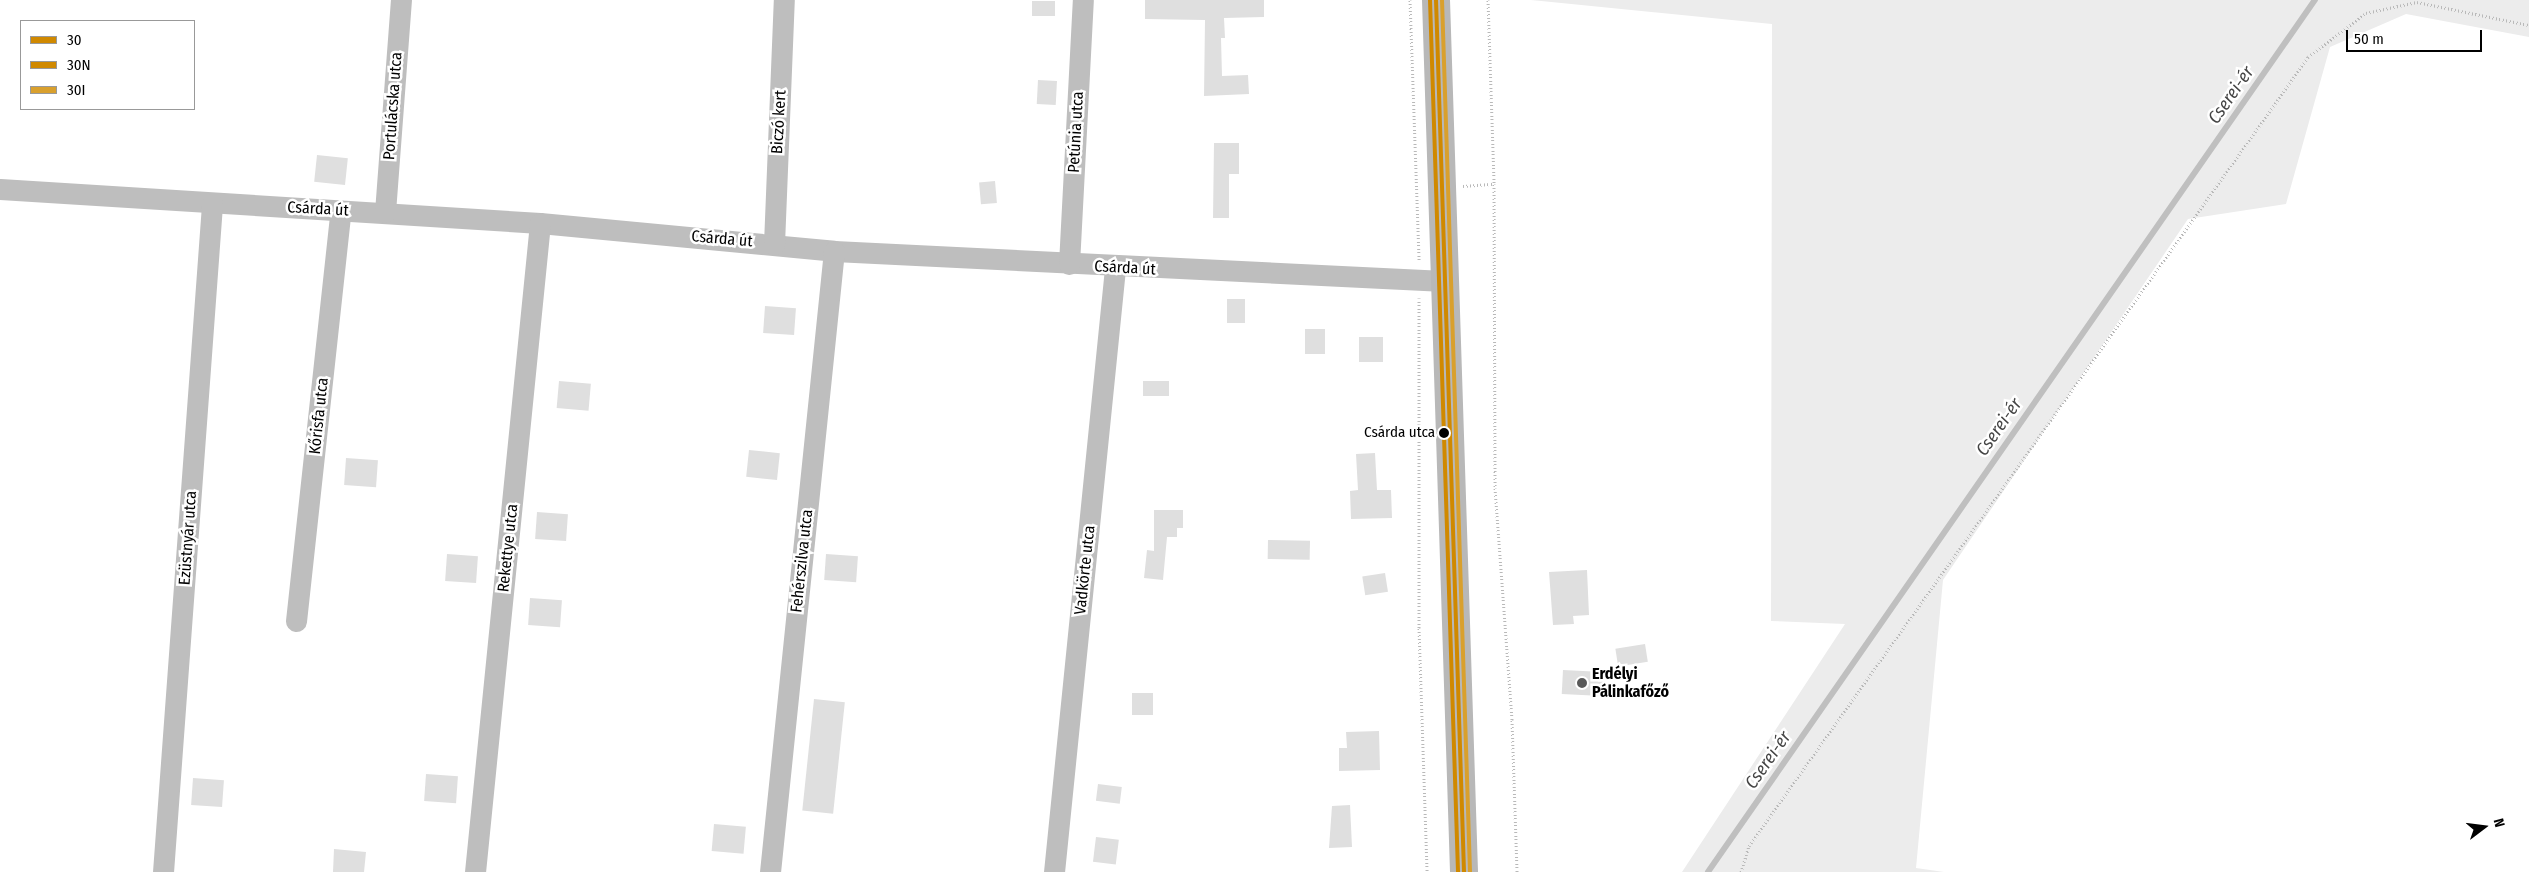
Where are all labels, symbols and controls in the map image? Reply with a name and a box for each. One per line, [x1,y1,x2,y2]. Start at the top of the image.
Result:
legend [20,20,195,110]
scale bar [2349,20,2485,52]
text: 50 m [2354,30,2384,48]
text: 30 [67,31,82,49]
street label: Portulácska utca [380,52,406,160]
text: 30N [67,56,91,74]
water label: Cserei-ér [2203,62,2259,128]
text: 30I [67,81,86,99]
street label: Biczó kert [768,90,790,154]
street label: Petúnia utca [1064,91,1088,173]
street label: Csárda út [287,198,349,220]
street label: Csárda út [691,227,753,251]
street label: Csárda út [1094,257,1156,279]
street label: Kőrisfa utca [305,377,333,455]
water label: Cserei-ér [1971,394,2027,460]
place label: Csárda utca [1364,424,1435,442]
marker: Csárda utca [1439,428,1449,438]
street label: Ezüstnyár utca [175,490,201,586]
street label: Rekettye utca [494,503,522,593]
street label: Fehérszilva utca [787,508,817,614]
street label: Vadkörte utca [1071,524,1099,616]
place label: Erdélyi Pálinkafőző [1592,664,1669,702]
marker: Erdélyi Pálinkafőző [1576,677,1588,689]
water label: Cserei-ér [1740,727,1796,793]
north arrow [2459,802,2509,852]
text: N [2490,817,2508,829]

